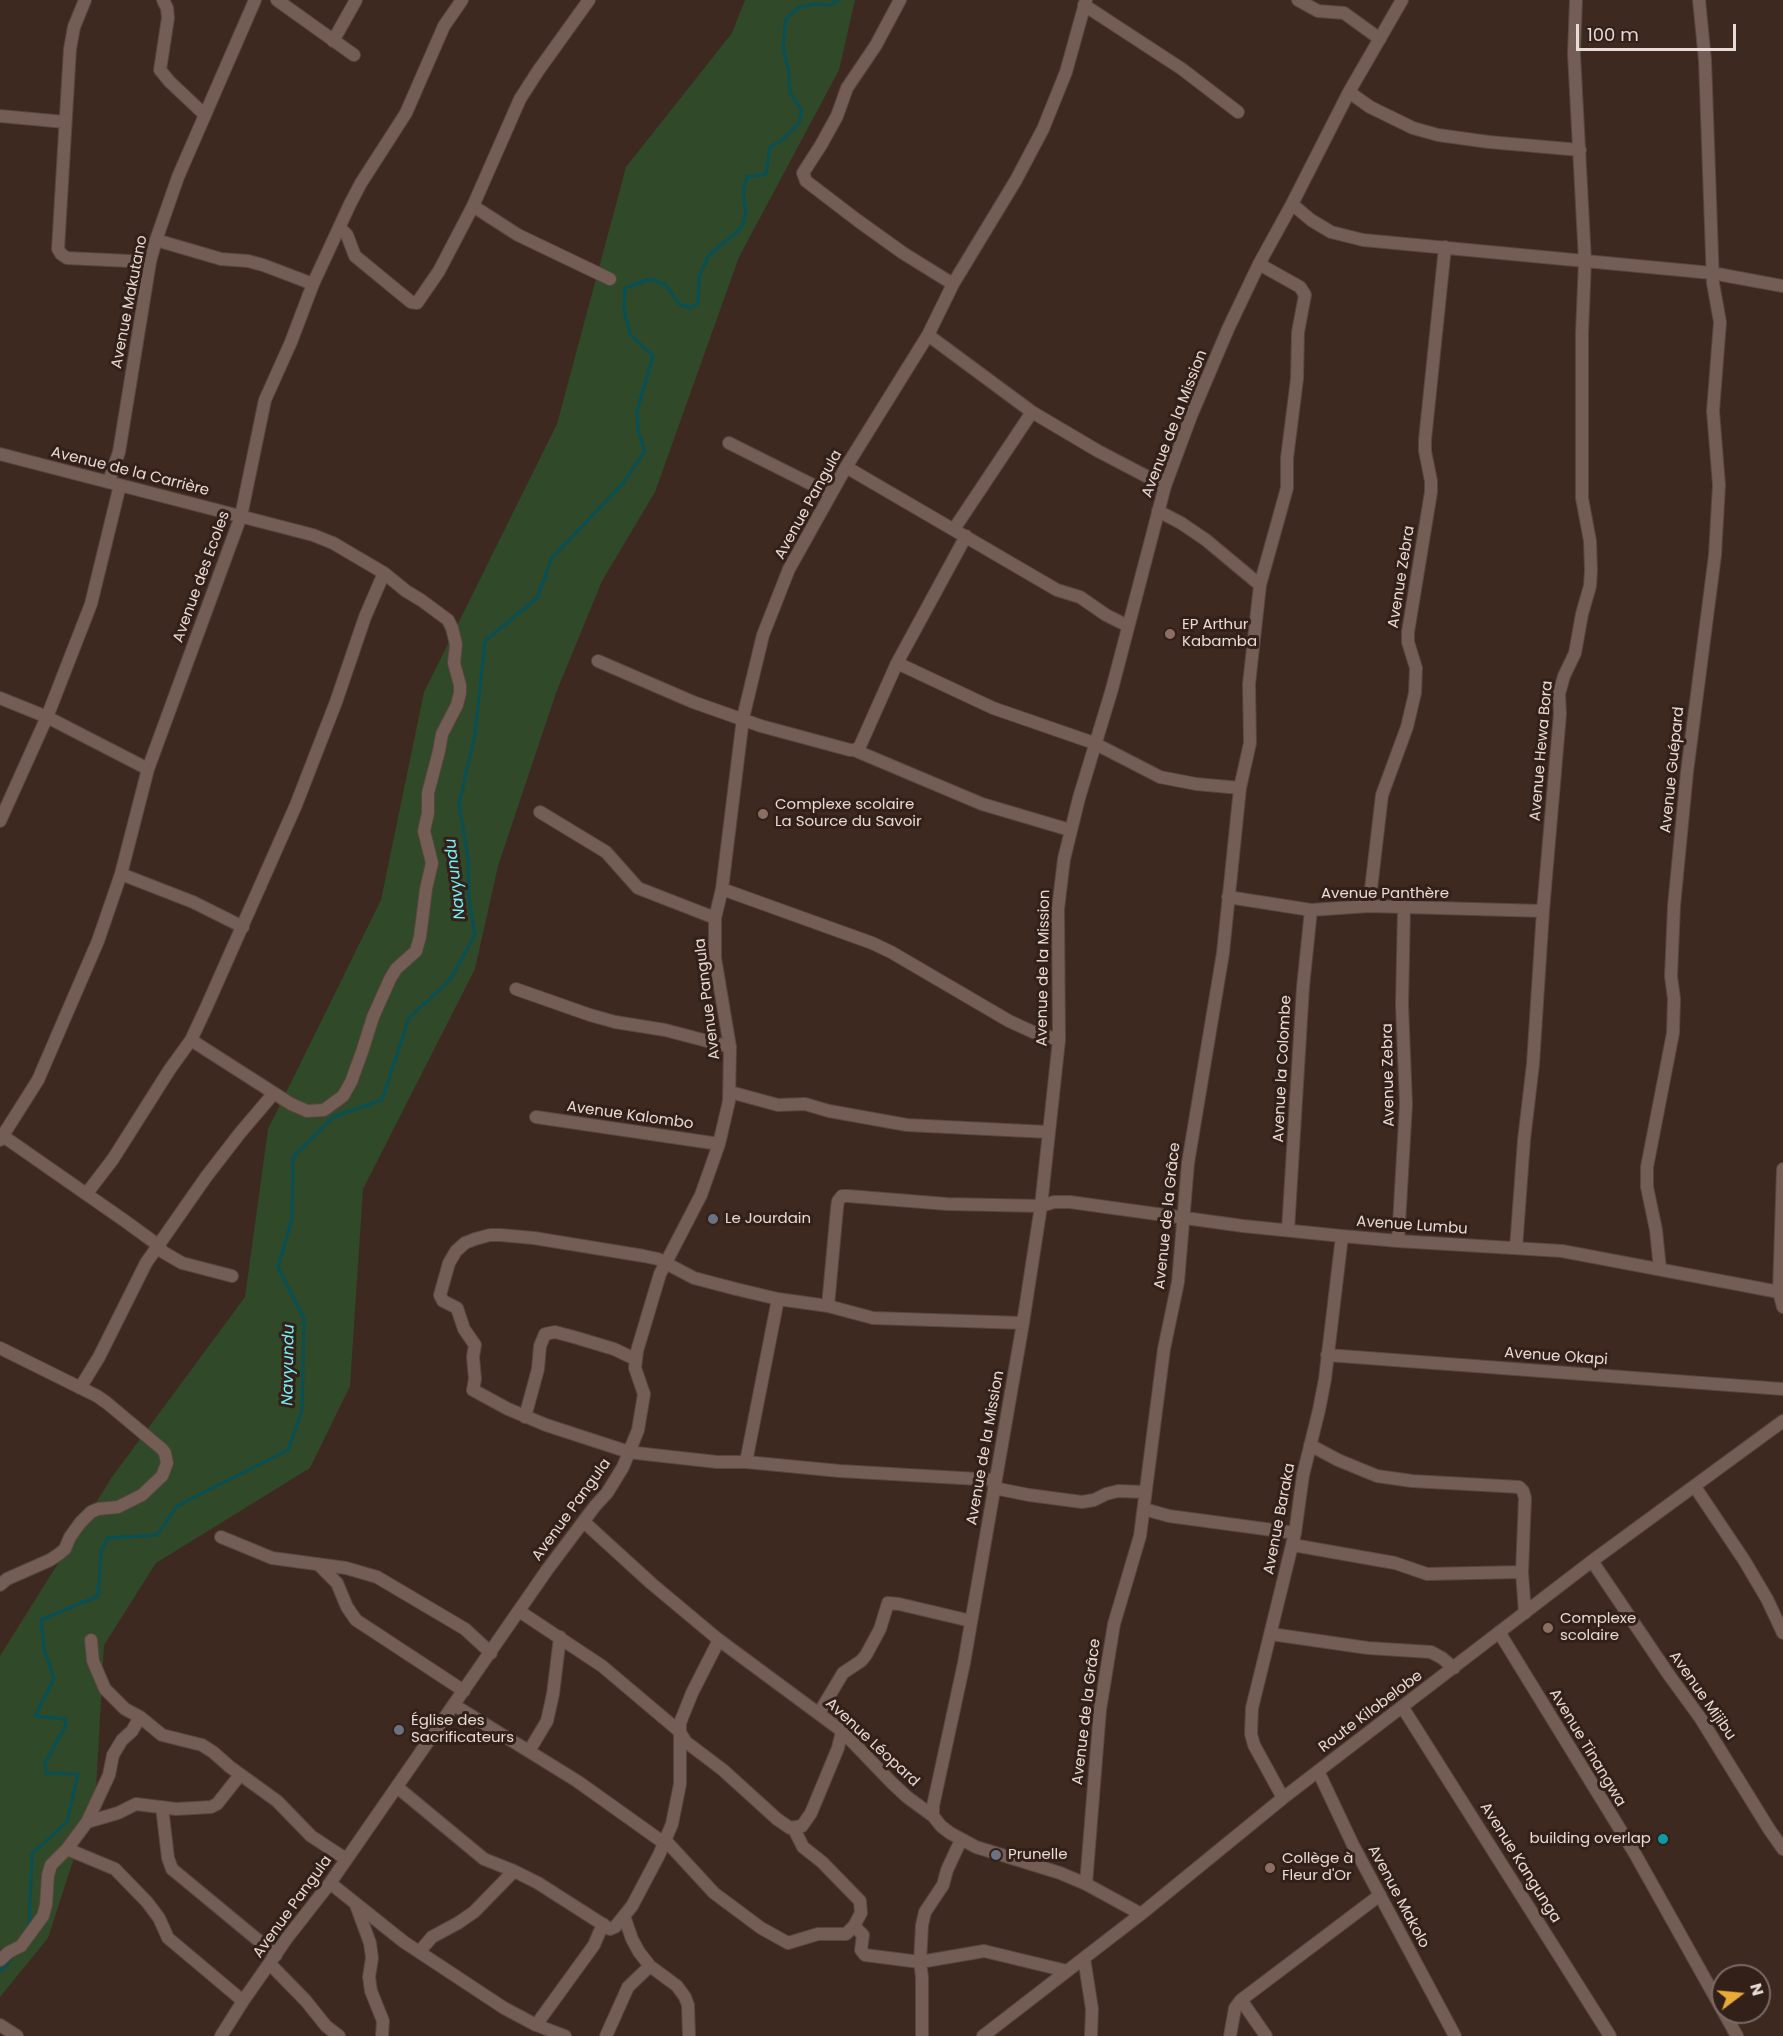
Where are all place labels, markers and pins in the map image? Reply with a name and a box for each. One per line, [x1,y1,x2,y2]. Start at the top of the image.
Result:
place label: EP Arthur Kabamba [1182,616,1257,651]
marker: EP Arthur Kabamba [1163,627,1177,641]
place label: Complexe scolaire La Source du Savoir [775,796,922,831]
marker: Complexe scolaire La Source du Savoir [756,807,770,821]
place label: Le Jourdain [725,1210,811,1228]
marker: Le Jourdain [706,1212,720,1226]
place label: Complexe scolaire [1560,1610,1636,1645]
marker: Complexe scolaire [1541,1621,1555,1635]
place label: Église des Sacrificateurs [411,1712,514,1747]
marker: Église des Sacrificateurs [392,1723,406,1737]
place label: building overlap [1529,1830,1651,1848]
marker: building overlap [1656,1832,1670,1846]
place label: Prunelle [1008,1846,1067,1864]
marker: Prunelle [989,1848,1003,1862]
place label: Collège à Fleur d'Or [1282,1850,1353,1885]
marker: Collège à Fleur d'Or [1263,1861,1277,1875]

